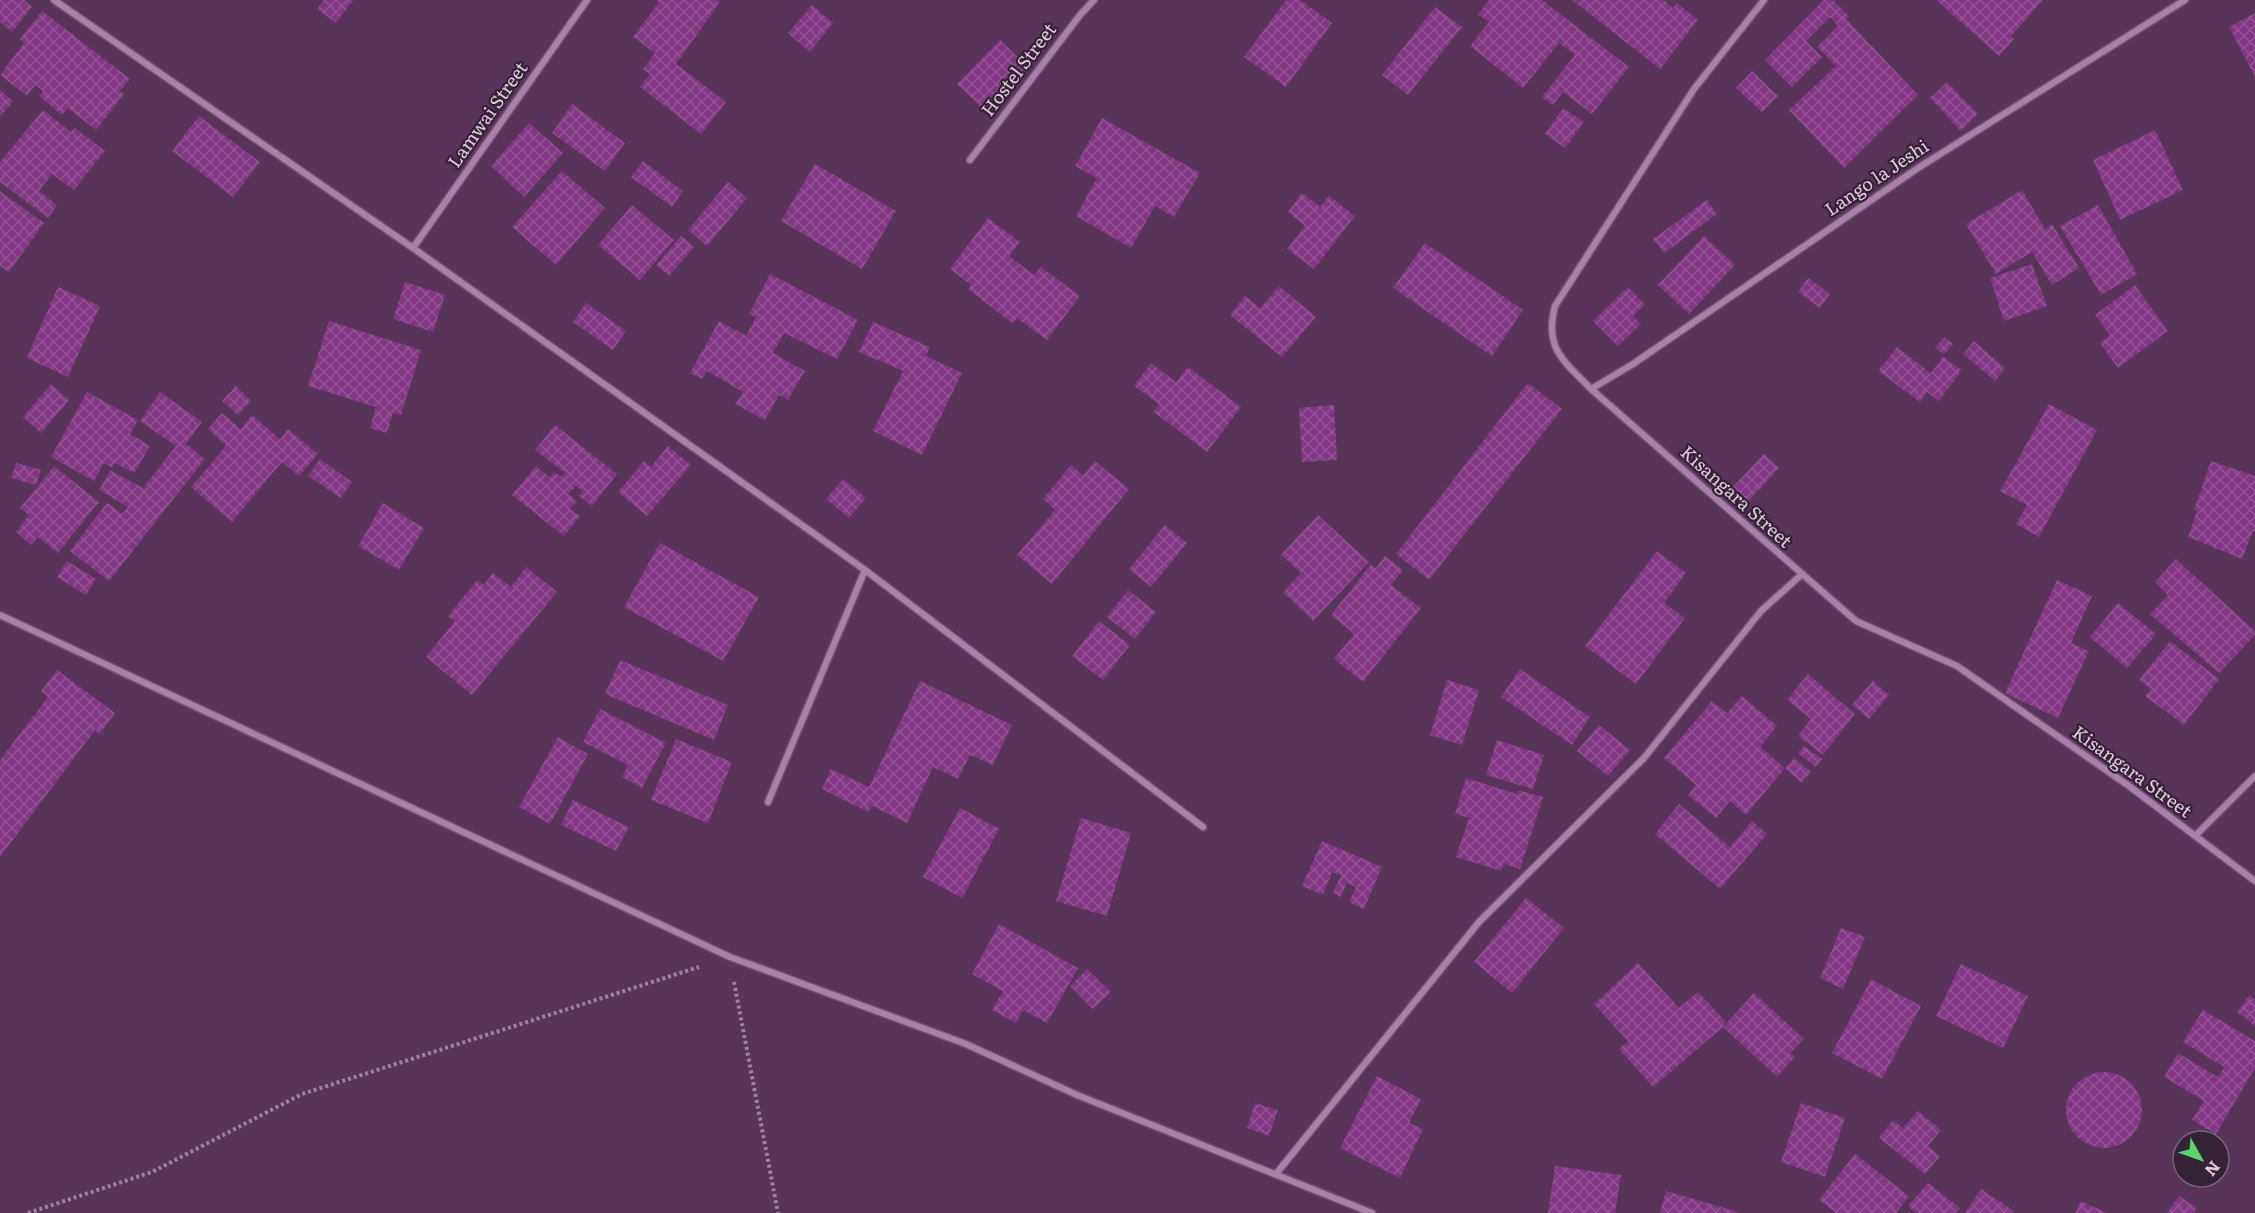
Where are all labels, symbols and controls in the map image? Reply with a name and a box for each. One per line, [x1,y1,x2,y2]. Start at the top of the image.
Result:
street label: Hostel Street [974,16,1062,121]
street label: Lamwai Street [440,55,534,173]
street label: Lango la Jeshi [1819,132,1934,222]
street label: Kisangara Street [1675,438,1799,554]
street label: Kisangara Street [2068,718,2199,824]
north arrow [2171,1129,2231,1189]
text: N [2200,1156,2227,1182]

